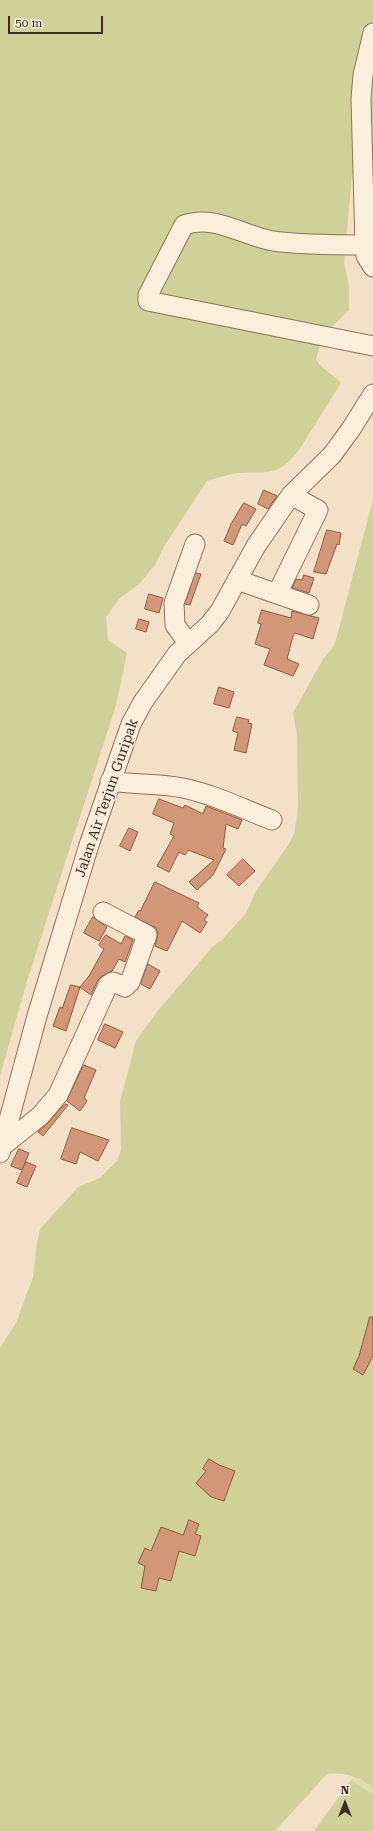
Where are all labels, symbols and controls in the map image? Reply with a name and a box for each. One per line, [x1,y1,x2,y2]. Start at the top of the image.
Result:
scale bar [10,8,105,34]
text: 50 m [15,16,42,30]
street label: Jalan Air Terjun Guripak [72,717,142,879]
north arrow [325,1783,365,1823]
text: N [341,1784,349,1797]

